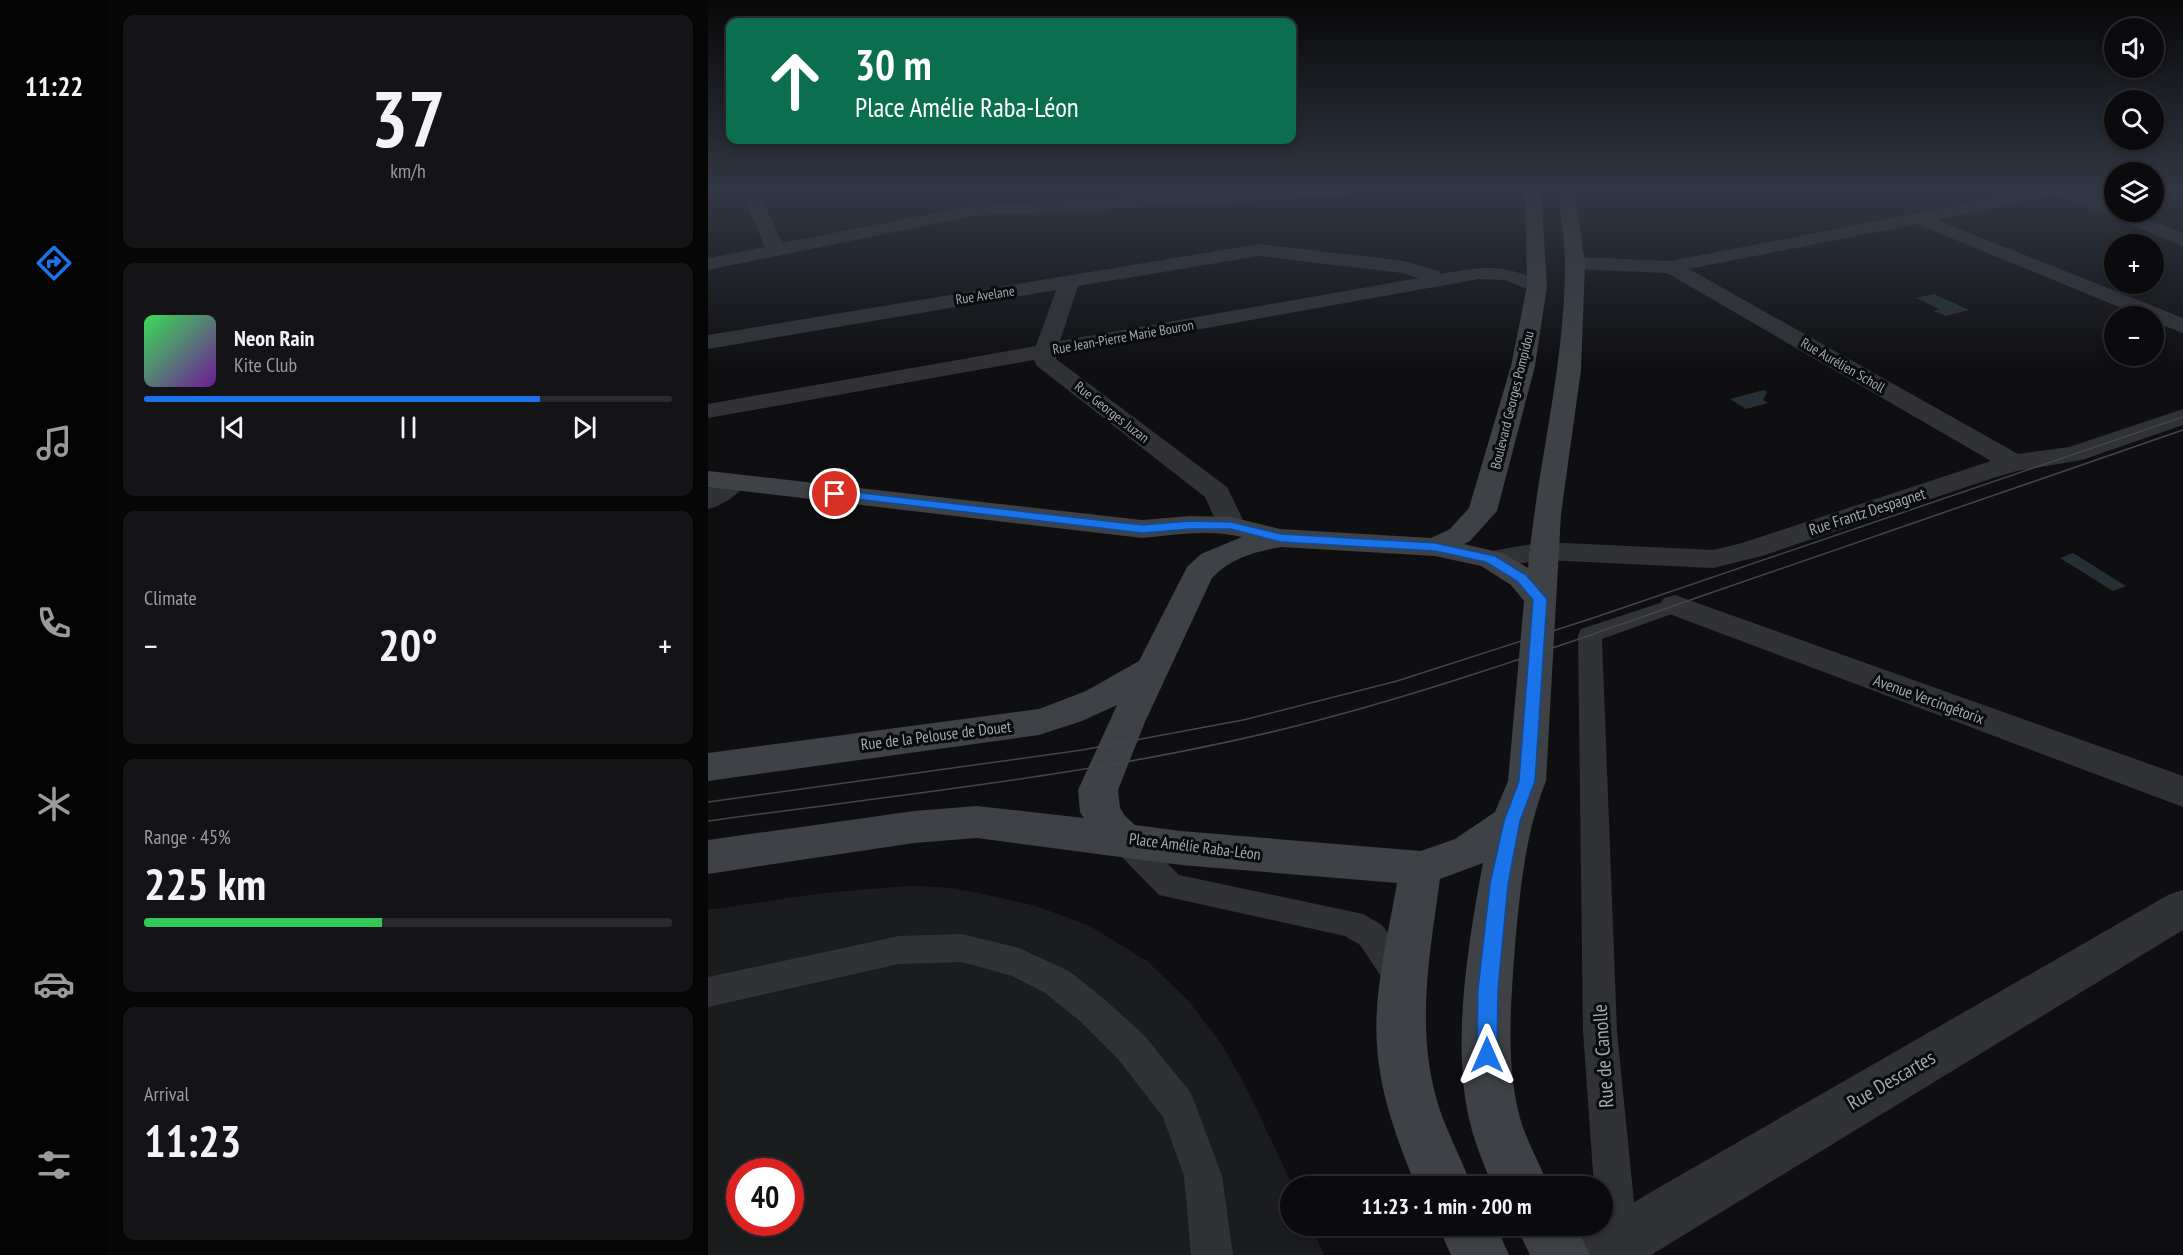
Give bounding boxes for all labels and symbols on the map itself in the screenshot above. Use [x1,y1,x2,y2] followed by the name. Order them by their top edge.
[954,281,1016,309] street label: Rue Avelane
[1051,316,1195,358] street label: Rue Jean-Pierre Marie Bouron
[1486,329,1538,471] street label: Boulevard Georges Pompidou
[1798,334,1889,397] street label: Rue Aurélien Scholl
[1071,377,1153,447] street label: Rue Georges Juzan
[809,468,860,519] pin
[1806,483,1928,539] street label: Rue Frantz Despagnet
[1871,670,1988,728] street label: Avenue Vercingétorix
[860,716,1013,754] street label: Rue de la Pelouse de Douet
[1128,828,1262,864] street label: Place Amélie Raba-Léon
[1586,1003,1620,1109] street label: Rue de Canolle
[1455,1023,1519,1087] position arrow
[1842,1044,1940,1116] street label: Rue Descartes
[726,1158,804,1236] speed limit sign: 40

